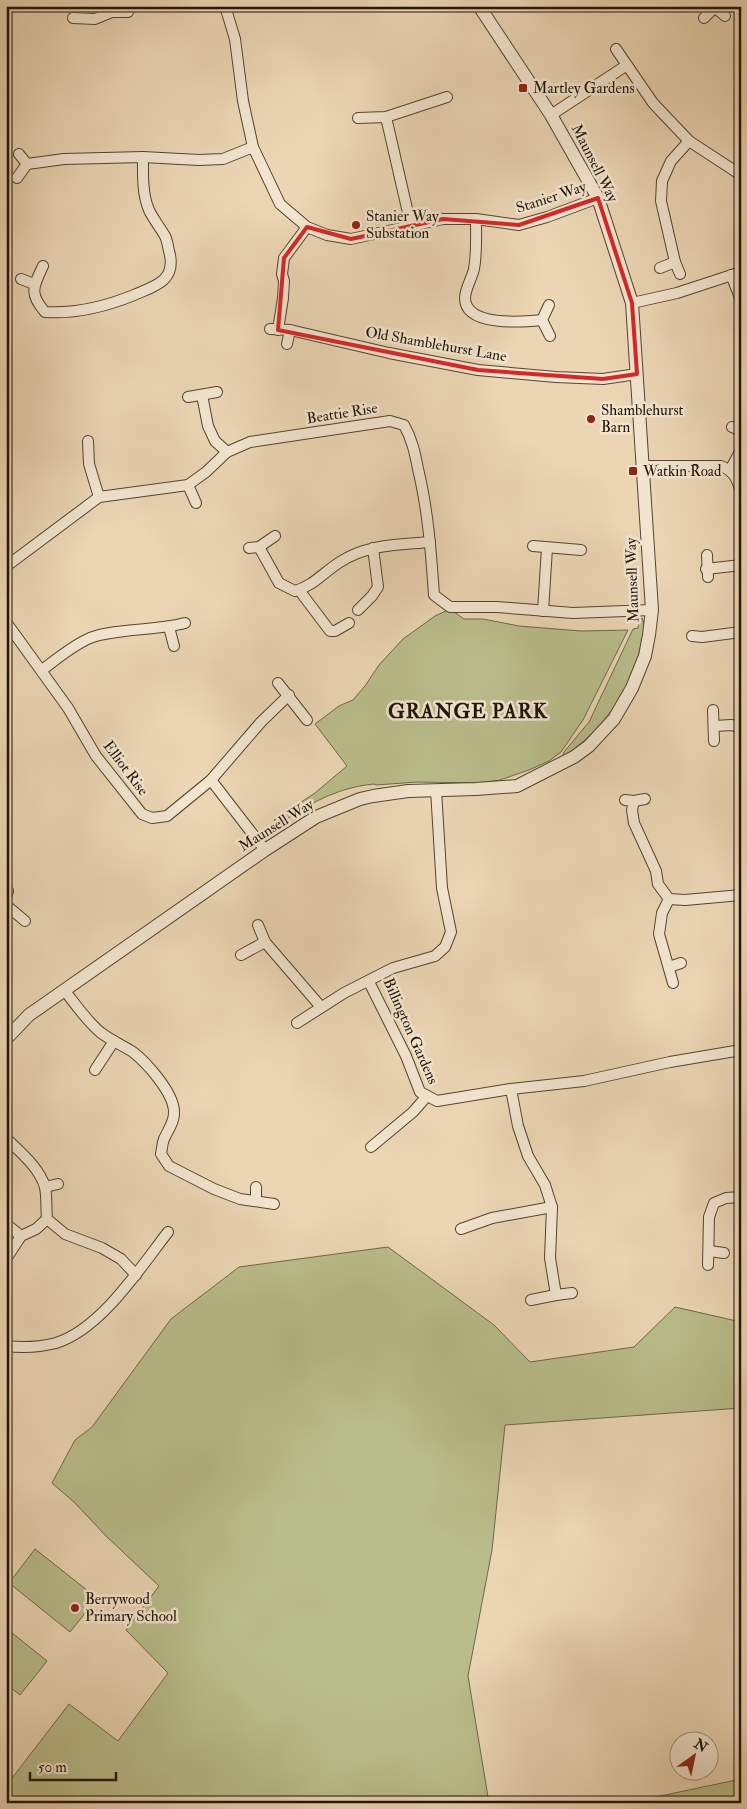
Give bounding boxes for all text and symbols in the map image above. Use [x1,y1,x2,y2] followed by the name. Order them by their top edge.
[533,79,635,98] place label: Martley Gardens
[517,82,529,94] marker: Martley Gardens
[567,121,622,206] street label: Maunsell Way
[514,177,589,218] street label: Stanier Way
[366,207,439,243] place label: Stanier Way Substation
[350,219,362,231] marker: Stanier Way Substation
[364,323,508,366] street label: Old Shamblehurst Lane
[305,399,379,428] street label: Beattie Rise
[601,401,684,437] place label: Shamblehurst Barn
[585,413,597,425] marker: Shamblehurst Barn
[642,462,722,481] place label: Watkin Road
[627,465,639,477] marker: Watkin Road
[622,537,643,623] street label: Maunsell Way
[388,699,548,724] district label: GRANGE PARK
[99,737,152,799] street label: Elliot Rise
[235,795,318,856] street label: Maunsell Way
[379,975,442,1087] street label: Billington Gardens
[85,1590,177,1626] place label: Berrywood Primary School
[69,1602,81,1614] marker: Berrywood Primary School
[670,1732,720,1782] north arrow
[690,1734,711,1756] text: N
[30,1749,116,1781] scale bar
[38,1758,67,1777] text: 50 m

